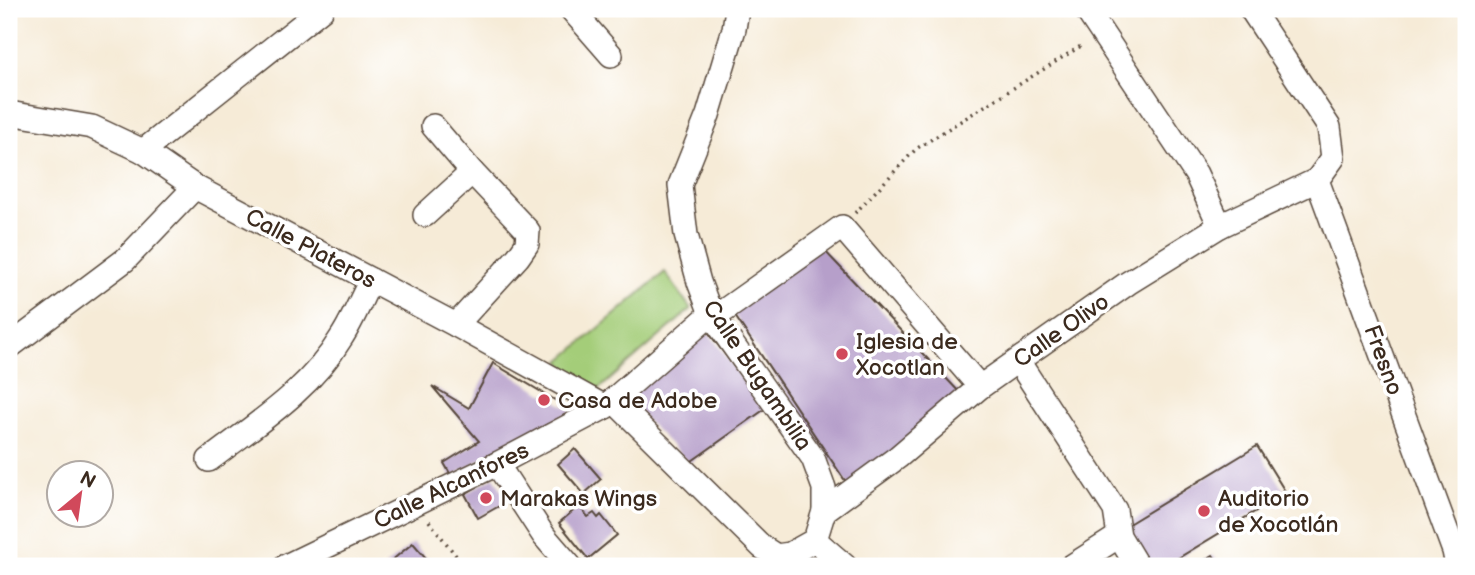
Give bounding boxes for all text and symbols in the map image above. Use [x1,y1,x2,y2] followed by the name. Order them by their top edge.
[240,203,381,295] street label: Calle Plateros
[1008,288,1115,374] street label: Calle Olivo
[697,295,818,456] street label: Calle Bugambilia
[1357,321,1409,399] street label: Fresno
[855,328,958,382] place label: Iglesia de Xocotlan
[834,346,850,362] marker: Iglesia de Xocotlan
[558,387,717,415] place label: Casa de Adobe
[536,392,552,408] marker: Casa de Adobe
[369,436,533,536] street label: Calle Alcanfores
[46,460,116,530] north arrow
[76,467,99,494] text: N
[500,485,657,513] place label: Marakas Wings
[1218,485,1339,539] place label: Auditorio de Xocotlán
[478,490,494,506] marker: Marakas Wings
[1196,503,1212,519] marker: Auditorio de Xocotlán

